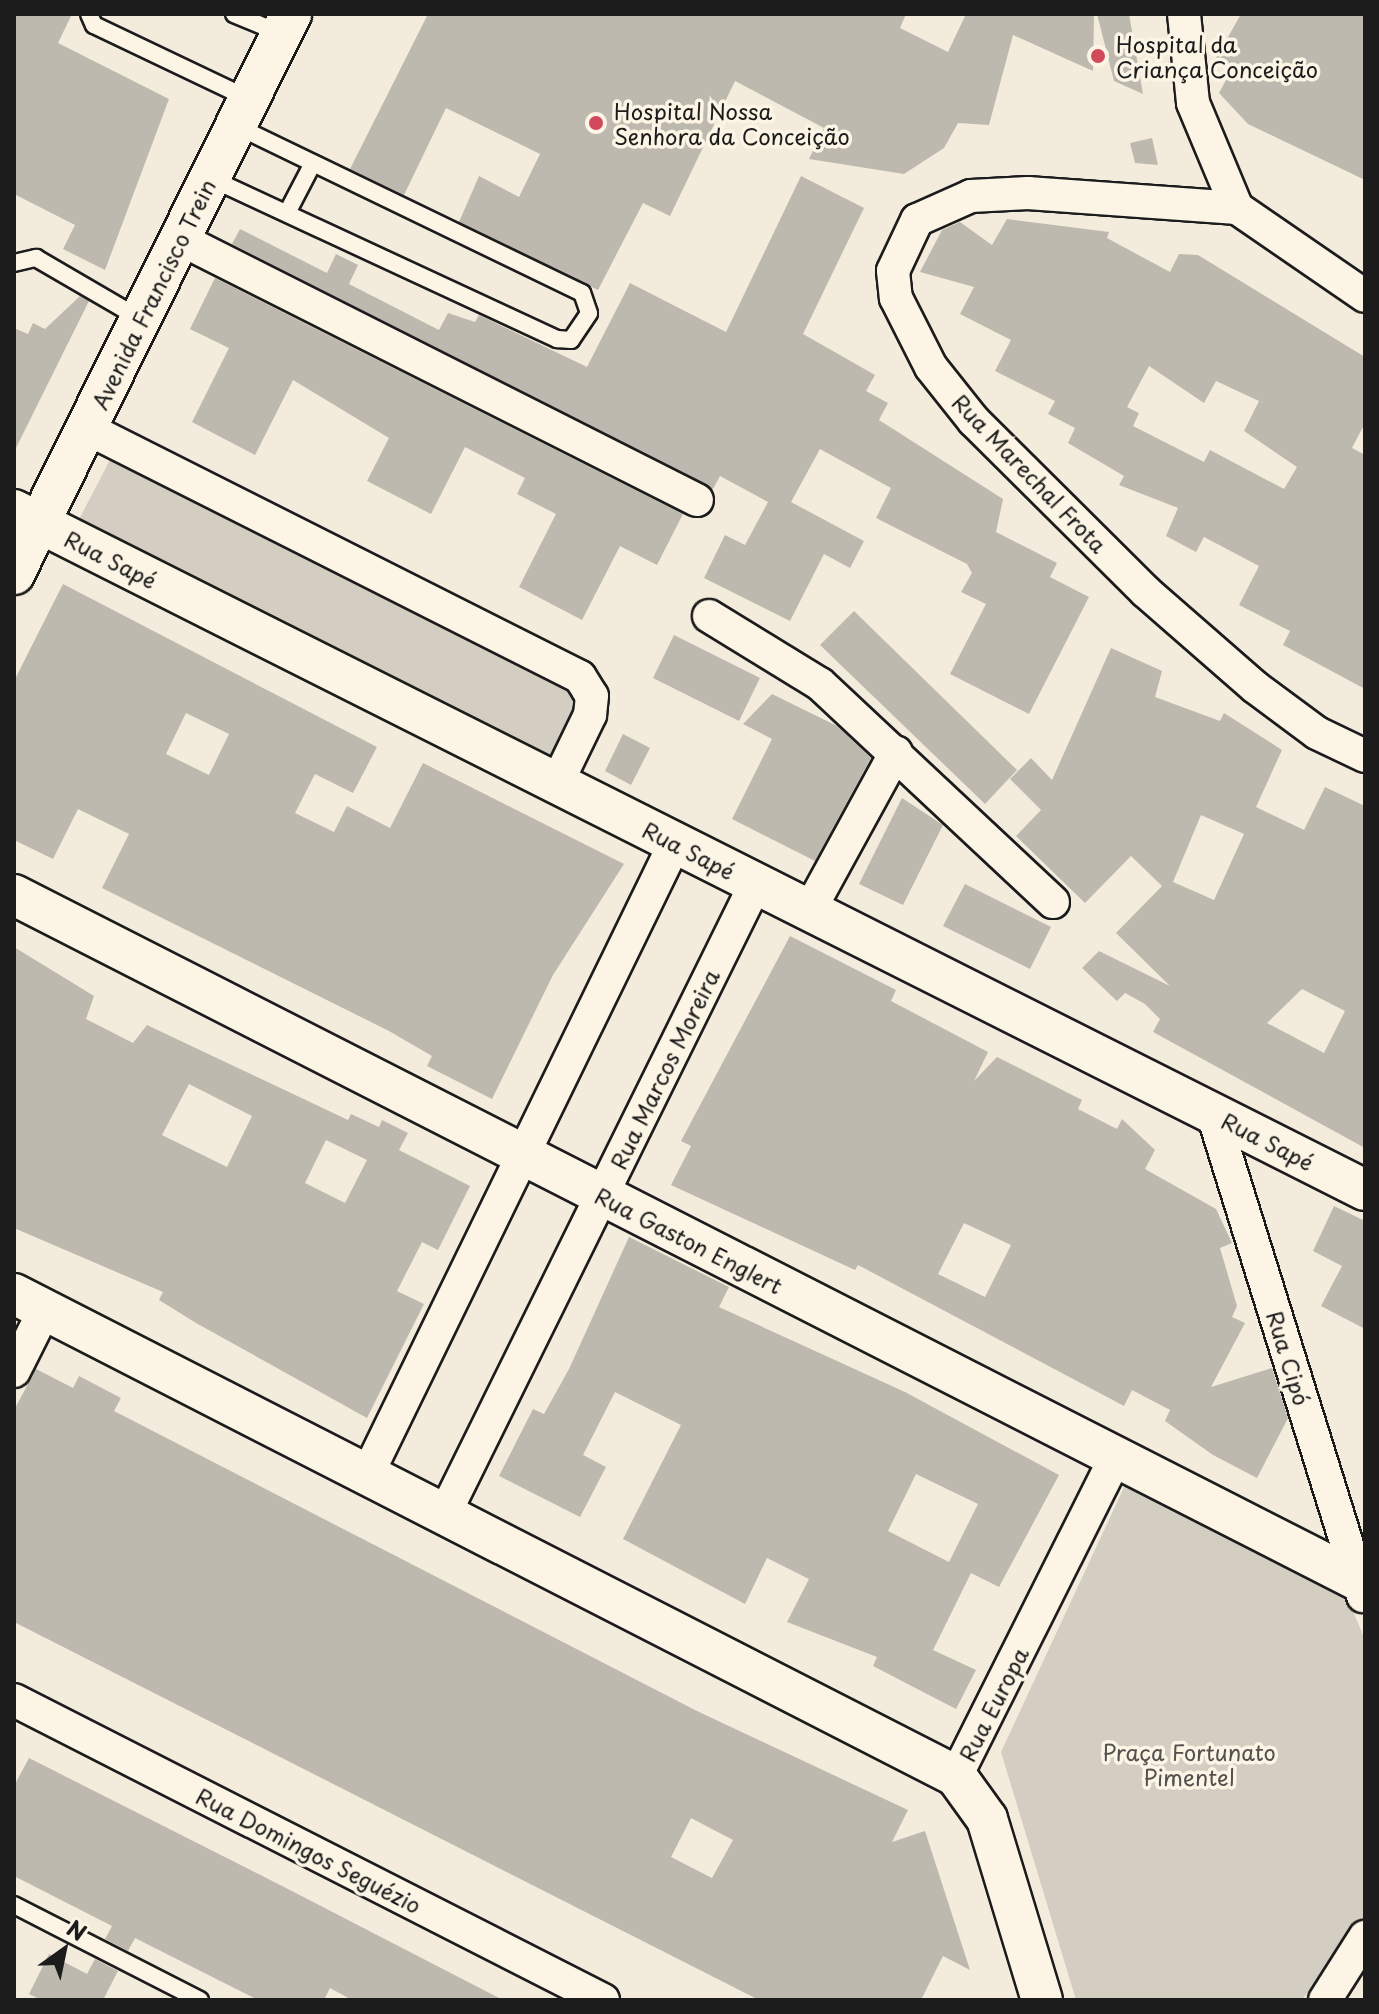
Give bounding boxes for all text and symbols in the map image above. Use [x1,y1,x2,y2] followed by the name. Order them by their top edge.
[1116,30,1317,82] place label: Hospital da Criança Conceição
[1087,45,1109,67] marker: Hospital da Criança Conceição
[614,97,849,148] place label: Hospital Nossa Senhora da Conceição
[585,112,607,134] marker: Hospital Nossa Senhora da Conceição
[86,175,220,413] street label: Avenida Francisco Trein
[947,388,1113,558] street label: Rua Marechal Frota
[60,524,162,594] street label: Rua Sapé
[638,815,740,885] street label: Rua Sapé
[604,965,724,1173] street label: Rua Marcos Moreira
[1217,1106,1319,1176] street label: Rua Sapé
[590,1181,788,1299] street label: Rua Gaston Englert
[1262,1307,1316,1409] street label: Rua Cipó
[953,1643,1033,1765] street label: Rua Europa
[1102,1738,1276,1790] park label: Praça Fortunato Pimentel
[191,1781,427,1919] street label: Rua Domingos Seguézio
[24,1910,104,1990] north arrow
[61,1911,94,1948] text: N

